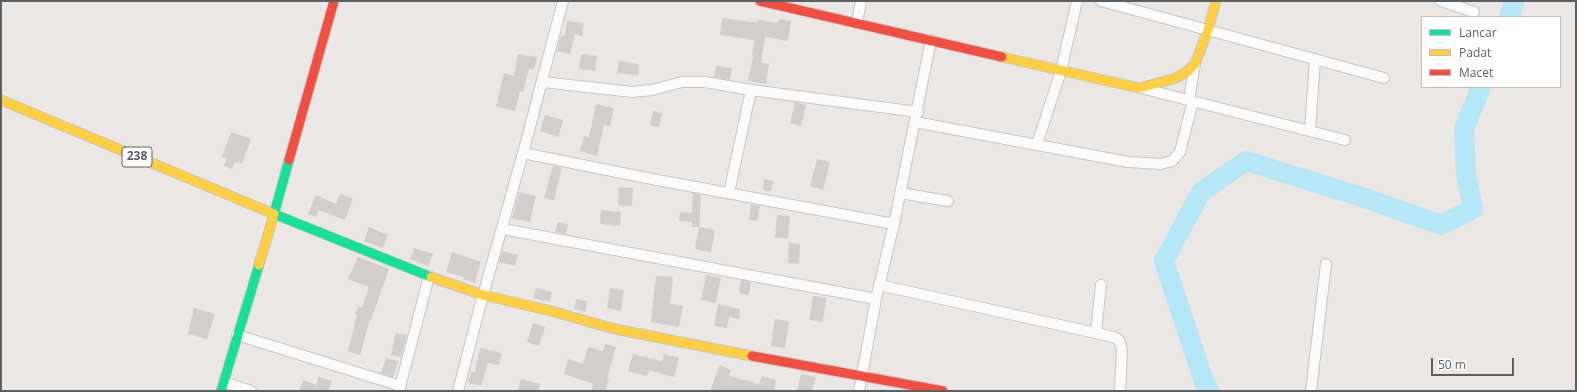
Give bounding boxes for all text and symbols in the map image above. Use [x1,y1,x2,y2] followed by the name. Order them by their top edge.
[1421,16,1561,88] legend
[1459,24,1497,41] text: Lancar
[1459,44,1491,61] text: Padat
[1459,64,1493,81] text: Macet
[122,147,152,167] road number: 238
[1433,350,1516,376] scale bar
[1438,356,1466,373] text: 50 m

